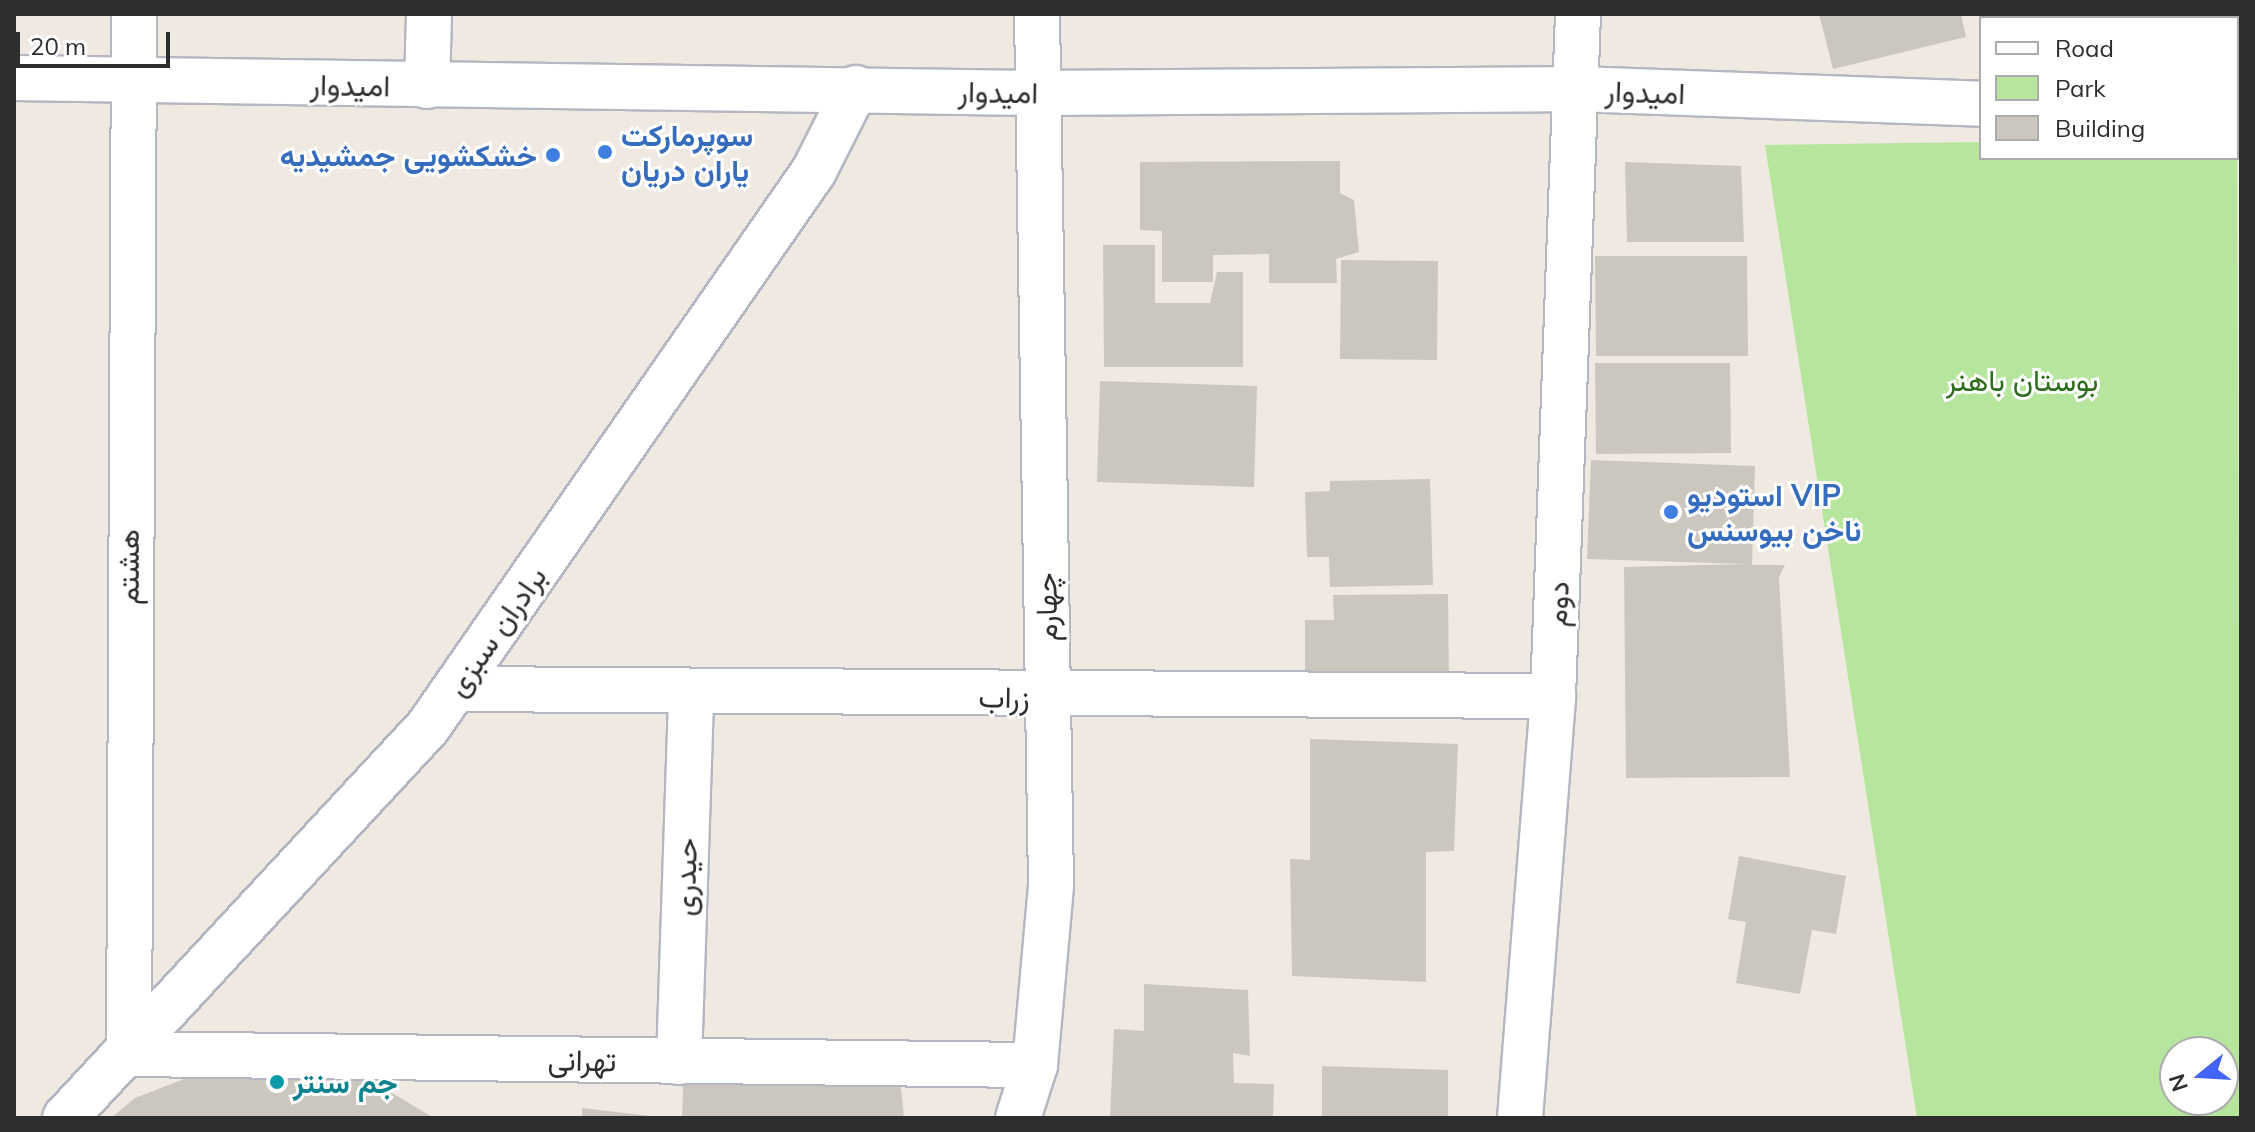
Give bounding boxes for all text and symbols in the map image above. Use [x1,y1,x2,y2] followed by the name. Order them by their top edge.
[20,16,174,66] scale bar
[1979,16,2239,160] legend
[30,31,86,61] text: 20 m
[2055,33,2114,63] text: Road
[310,66,390,104] street label: امیدوار
[958,73,1038,111] street label: امیدوار
[1604,73,1686,111] street label: امیدوار
[2055,73,2106,103] text: Park
[2055,113,2145,143] text: Building
[621,117,753,188] place label: سوپرمارکت یاران دریان
[280,137,537,173] place label: خشکشویی جمشیدیه
[596,143,614,161] marker: سوپرمارکت یاران دریان
[544,146,562,164] marker: خشکشویی جمشیدیه
[1946,362,2098,398] park label: بوستان باهنر
[1687,477,1861,548] place label: استودیو VIP ناخن بیوسنس
[1662,503,1680,521] marker: استودیو VIP ناخن بیوسنس
[110,529,146,605] street label: هشتم
[438,559,554,703] street label: برادران سبزی
[1027,572,1065,642] street label: چهارم
[1538,580,1576,628] street label: دوم
[978,679,1030,715] street label: زراب
[666,837,704,917] street label: حیدری
[2159,1036,2239,1116] north arrow
[547,1041,617,1079] street label: تهرانی
[293,1064,398,1100] place label: جم سنتر
[2162,1071,2194,1095] text: N
[268,1073,286,1091] marker: جم سنتر

